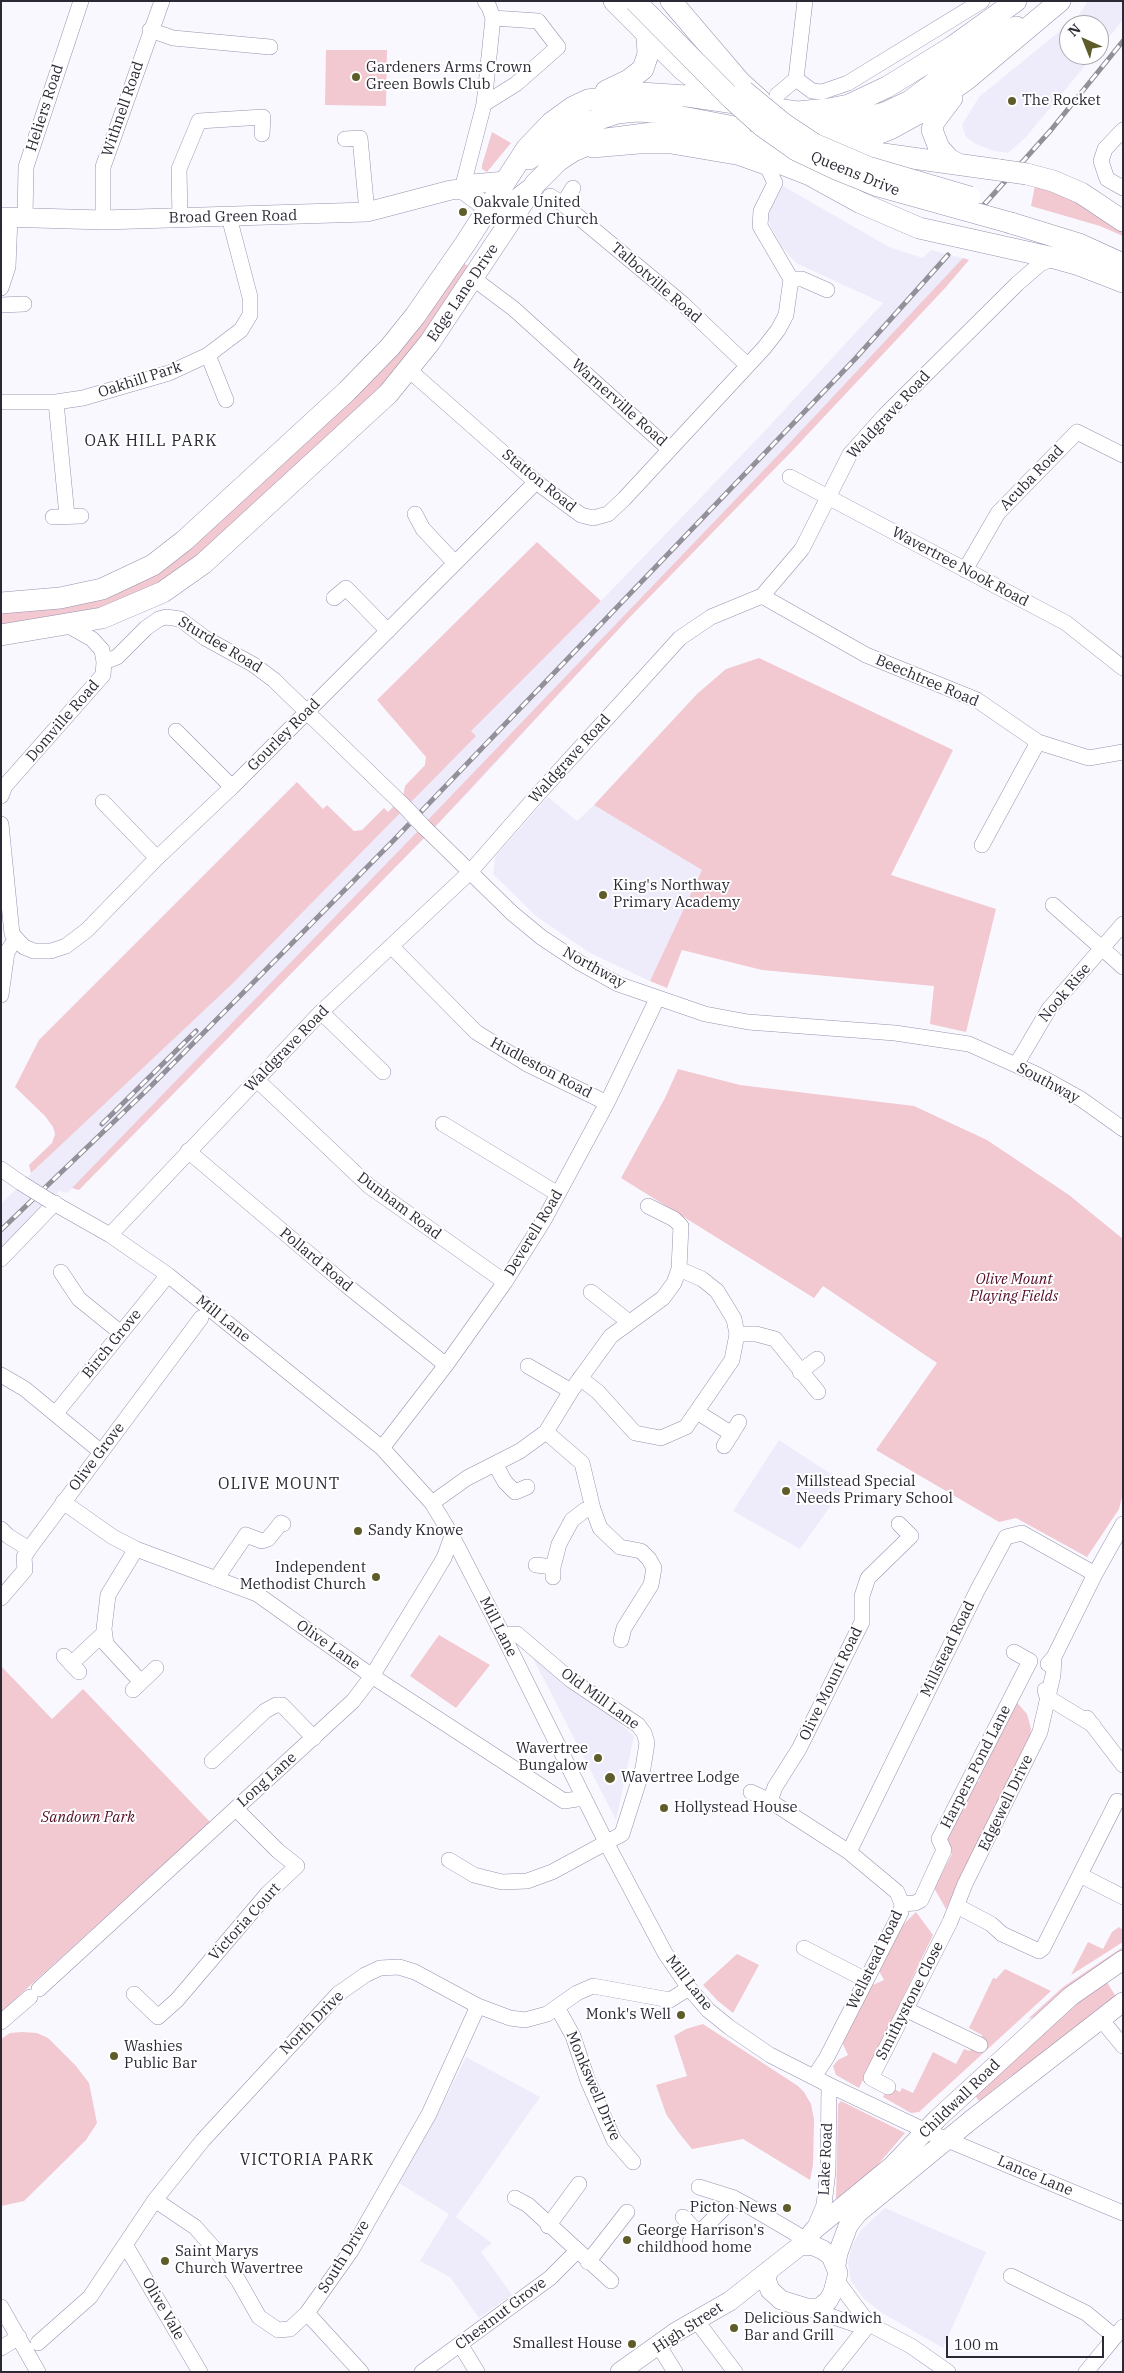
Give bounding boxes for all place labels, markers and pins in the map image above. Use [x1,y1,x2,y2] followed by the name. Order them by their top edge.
[366,59,532,94] place label: Gardeners Arms Crown Green Bowls Club
[350,71,362,83] marker: Gardeners Arms Crown Green Bowls Club
[1022,92,1101,110] place label: The Rocket
[1006,95,1018,107] marker: The Rocket
[473,194,598,229] place label: Oakvale United Reformed Church
[457,206,469,218] marker: Oakvale United Reformed Church
[613,877,740,912] place label: King's Northway Primary Academy
[597,889,609,901] marker: King's Northway Primary Academy
[796,1473,953,1508] place label: Millstead Special Needs Primary School
[780,1485,792,1497] marker: Millstead Special Needs Primary School
[368,1522,463,1540] place label: Sandy Knowe
[352,1525,364,1537] marker: Sandy Knowe
[240,1559,366,1594] place label: Independent Methodist Church
[370,1571,382,1583] marker: Independent Methodist Church
[516,1740,588,1775] place label: Wavertree Bungalow
[592,1752,604,1764] marker: Wavertree Bungalow
[621,1769,740,1787] place label: Wavertree Lodge
[603,1771,617,1785] marker: Wavertree Lodge
[674,1799,798,1817] place label: Hollystead House
[658,1802,670,1814] marker: Hollystead House
[586,2006,671,2024] place label: Monk's Well
[675,2009,687,2021] marker: Monk's Well
[124,2038,197,2073] place label: Washies Public Bar
[108,2050,120,2062] marker: Washies Public Bar
[690,2199,777,2217] place label: Picton News
[781,2202,793,2214] marker: Picton News
[637,2222,764,2257] place label: George Harrison's childhood home
[621,2234,633,2246] marker: George Harrison's childhood home
[175,2243,303,2278] place label: Saint Marys Church Wavertree
[159,2255,171,2267] marker: Saint Marys Church Wavertree
[744,2310,882,2345] place label: Delicious Sandwich Bar and Grill
[728,2322,740,2334] marker: Delicious Sandwich Bar and Grill
[513,2335,622,2353] place label: Smallest House
[626,2338,638,2350] marker: Smallest House

